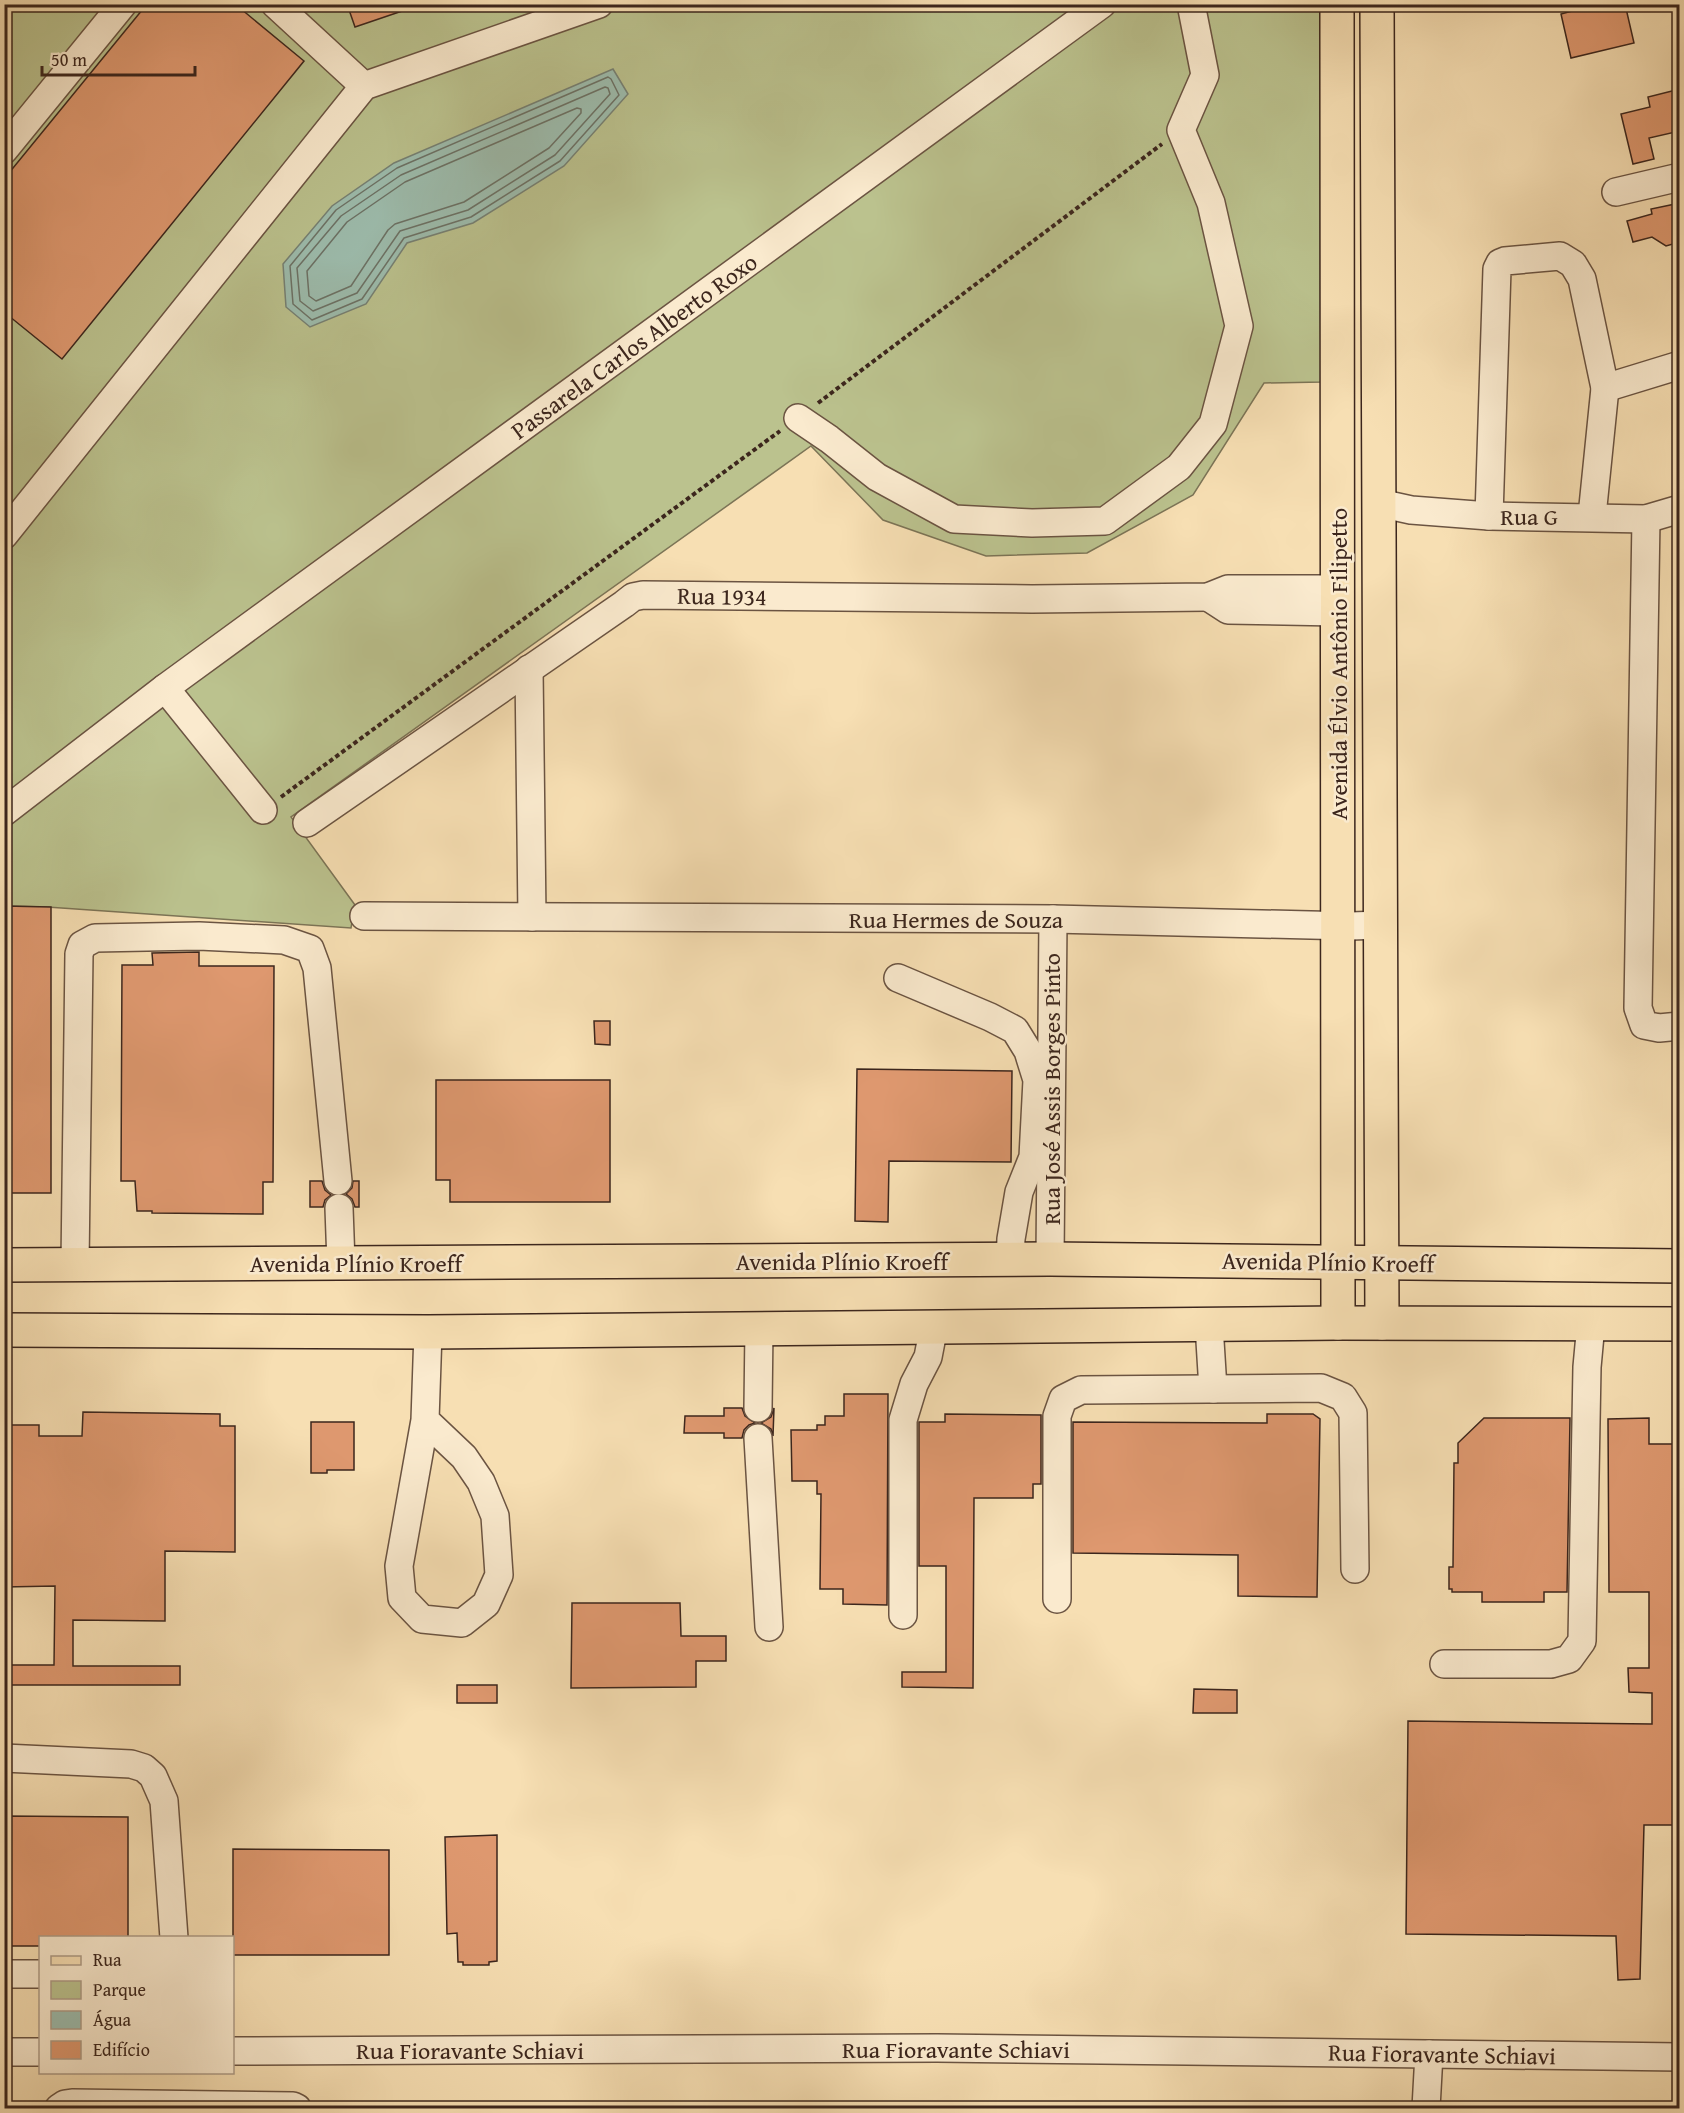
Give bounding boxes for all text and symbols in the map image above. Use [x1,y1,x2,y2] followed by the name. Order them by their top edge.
[42,39,195,77] scale bar
[51,46,87,73] text: 50 m
[503,244,765,448] street label: Passarela Carlos Alberto Roxo
[1500,499,1558,534] street label: Rua G
[1321,508,1356,820] street label: Avenida Élvio Antônio Filipetto
[677,578,767,614] street label: Rua 1934
[849,902,1064,937] street label: Rua Hermes de Souza
[1034,953,1069,1225] street label: Rua José Assis Borges Pinto
[1221,1243,1437,1281] street label: Avenida Plínio Kroeff
[736,1244,951,1279] street label: Avenida Plínio Kroeff
[250,1246,465,1281] street label: Avenida Plínio Kroeff
[39,1936,234,2074] legend
[93,1946,122,1973] text: Rua
[93,1976,146,2003] text: Parque
[93,2006,132,2033] text: Água
[842,2032,1070,2067] street label: Rua Fioravante Schiavi
[356,2033,584,2068] street label: Rua Fioravante Schiavi
[1328,2035,1557,2073] street label: Rua Fioravante Schiavi
[93,2036,150,2063] text: Edifício

